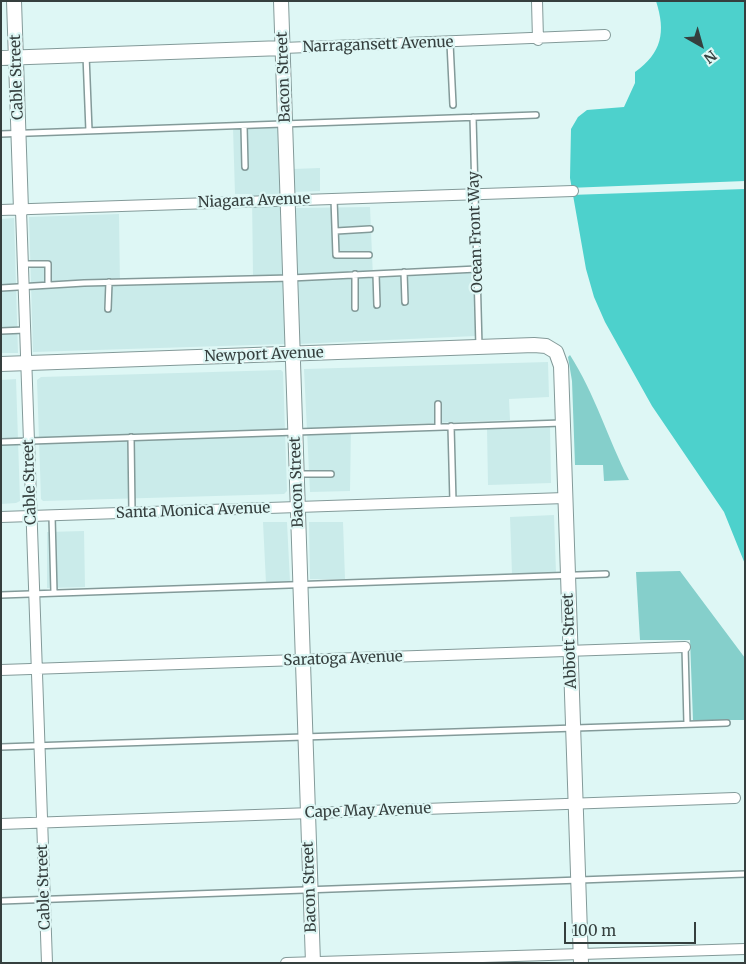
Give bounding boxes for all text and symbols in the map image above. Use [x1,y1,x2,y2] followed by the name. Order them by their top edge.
[676,20,726,70] north arrow
[273,31,295,123] street label: Bacon Street
[302,33,454,57] street label: Narragansett Avenue
[7,34,27,120] street label: Cable Street
[700,46,720,67] text: N
[465,171,487,293] street label: Ocean Front Way
[198,190,310,212] street label: Niagara Avenue
[204,344,324,366] street label: Newport Avenue
[286,436,308,528] street label: Bacon Street
[20,439,40,525] street label: Cable Street
[116,499,270,523] street label: Santa Monica Avenue
[559,593,581,689] street label: Abbott Street
[283,648,403,670] street label: Saratoga Avenue
[305,800,431,822] street label: Cape May Avenue
[299,841,321,933] street label: Bacon Street
[34,844,54,930] street label: Cable Street
[566,912,698,944] scale bar
[572,921,616,940] text: 100 m

